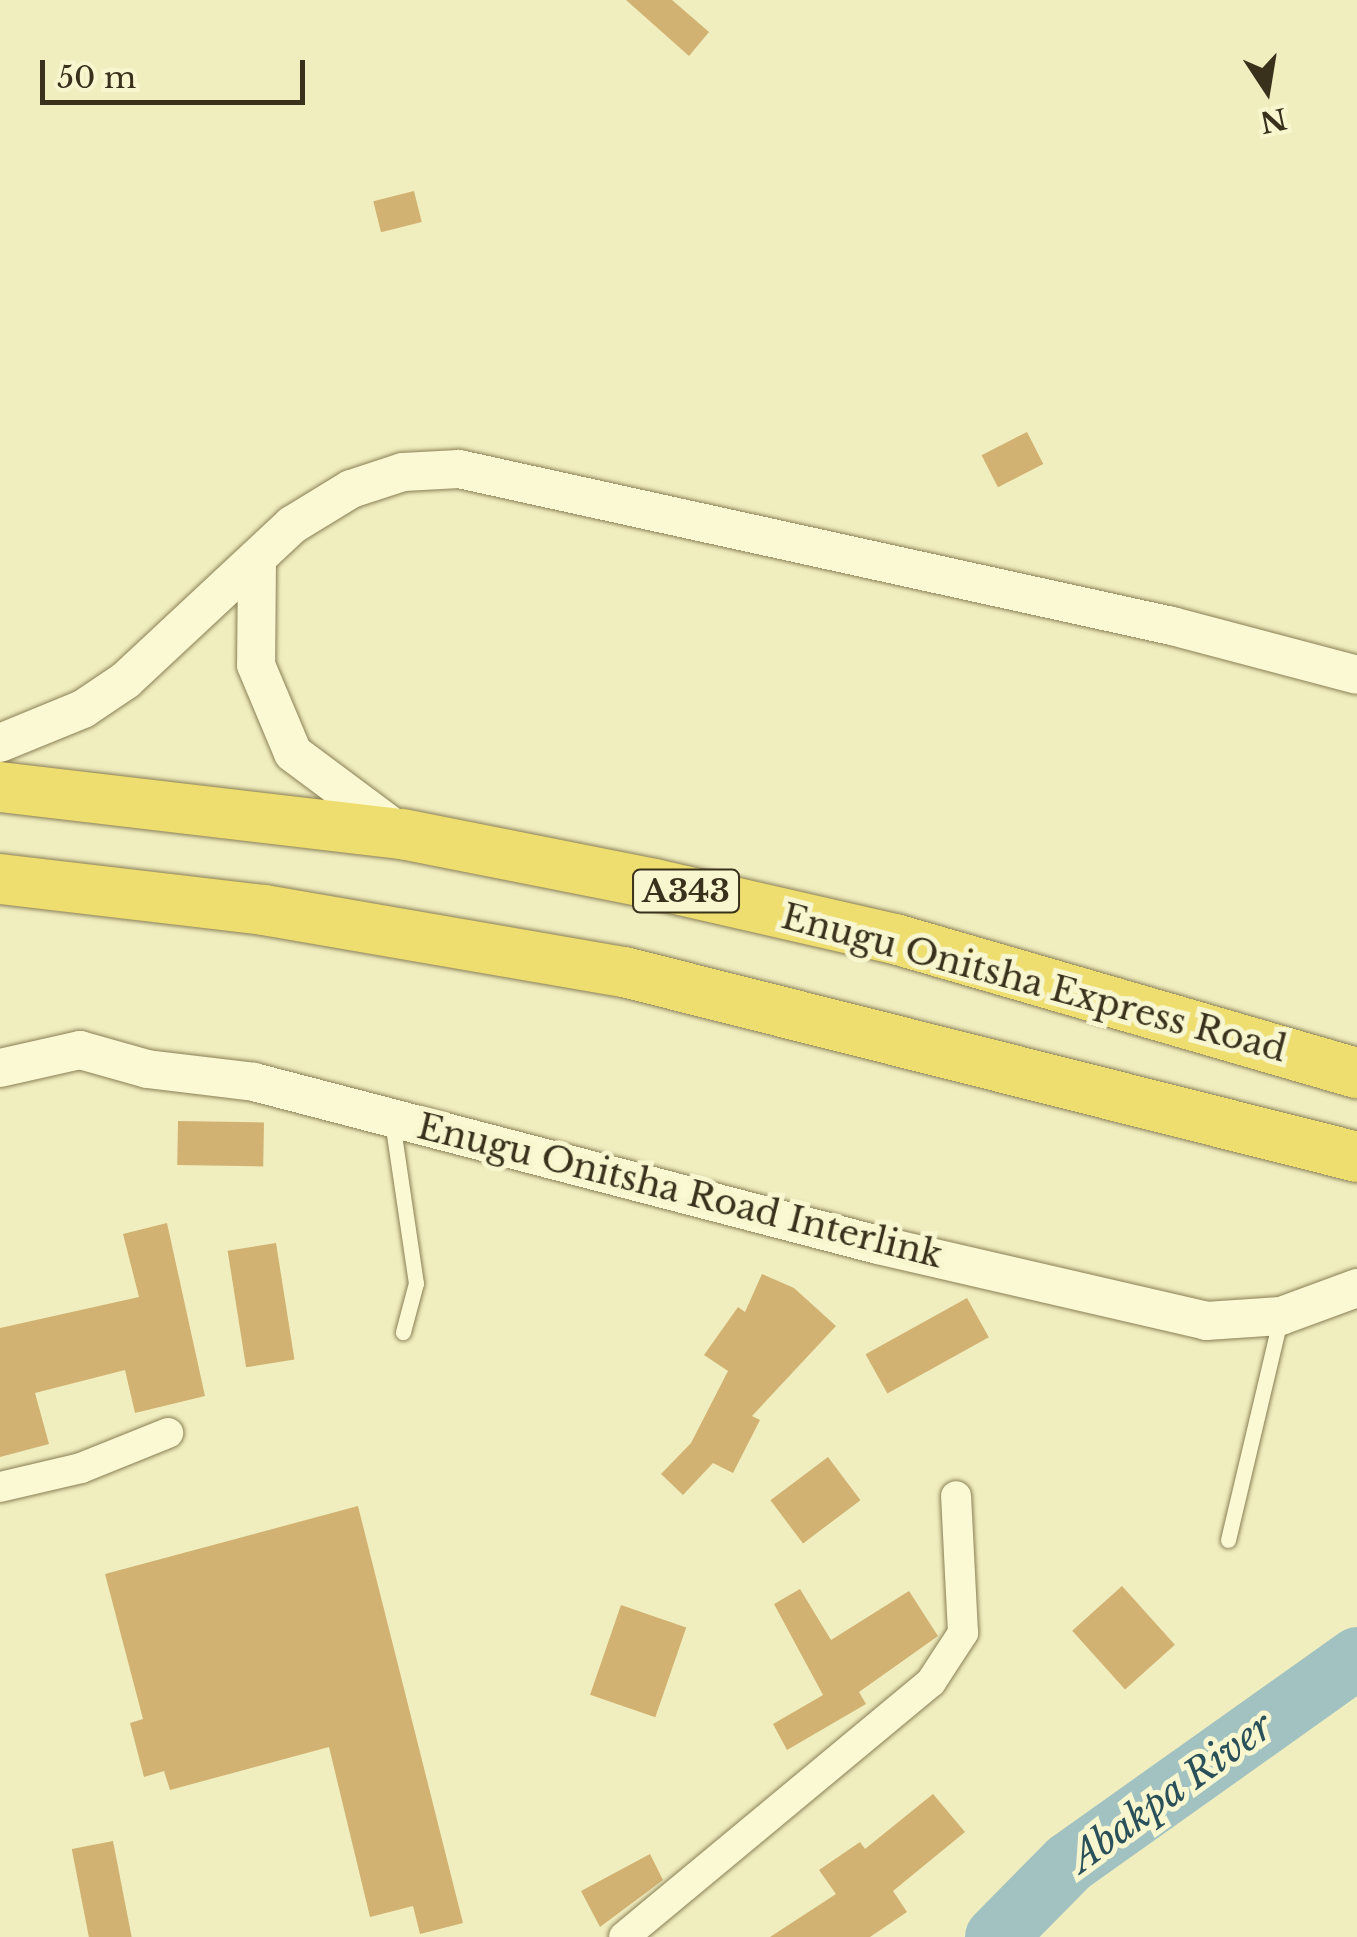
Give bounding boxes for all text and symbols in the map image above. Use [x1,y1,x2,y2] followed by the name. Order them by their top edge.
[45,40,310,102] scale bar
[1217,40,1317,140] north arrow
[57,59,136,96] text: 50 m
[1257,100,1290,140] text: N
[631,864,741,918] road number: A343
[777,895,1291,1071] street label: Enugu Onitsha Express Road
[413,1105,947,1277] street label: Enugu Onitsha Road Interlink
[1060,1703,1282,1881] water label: Abakpa River

